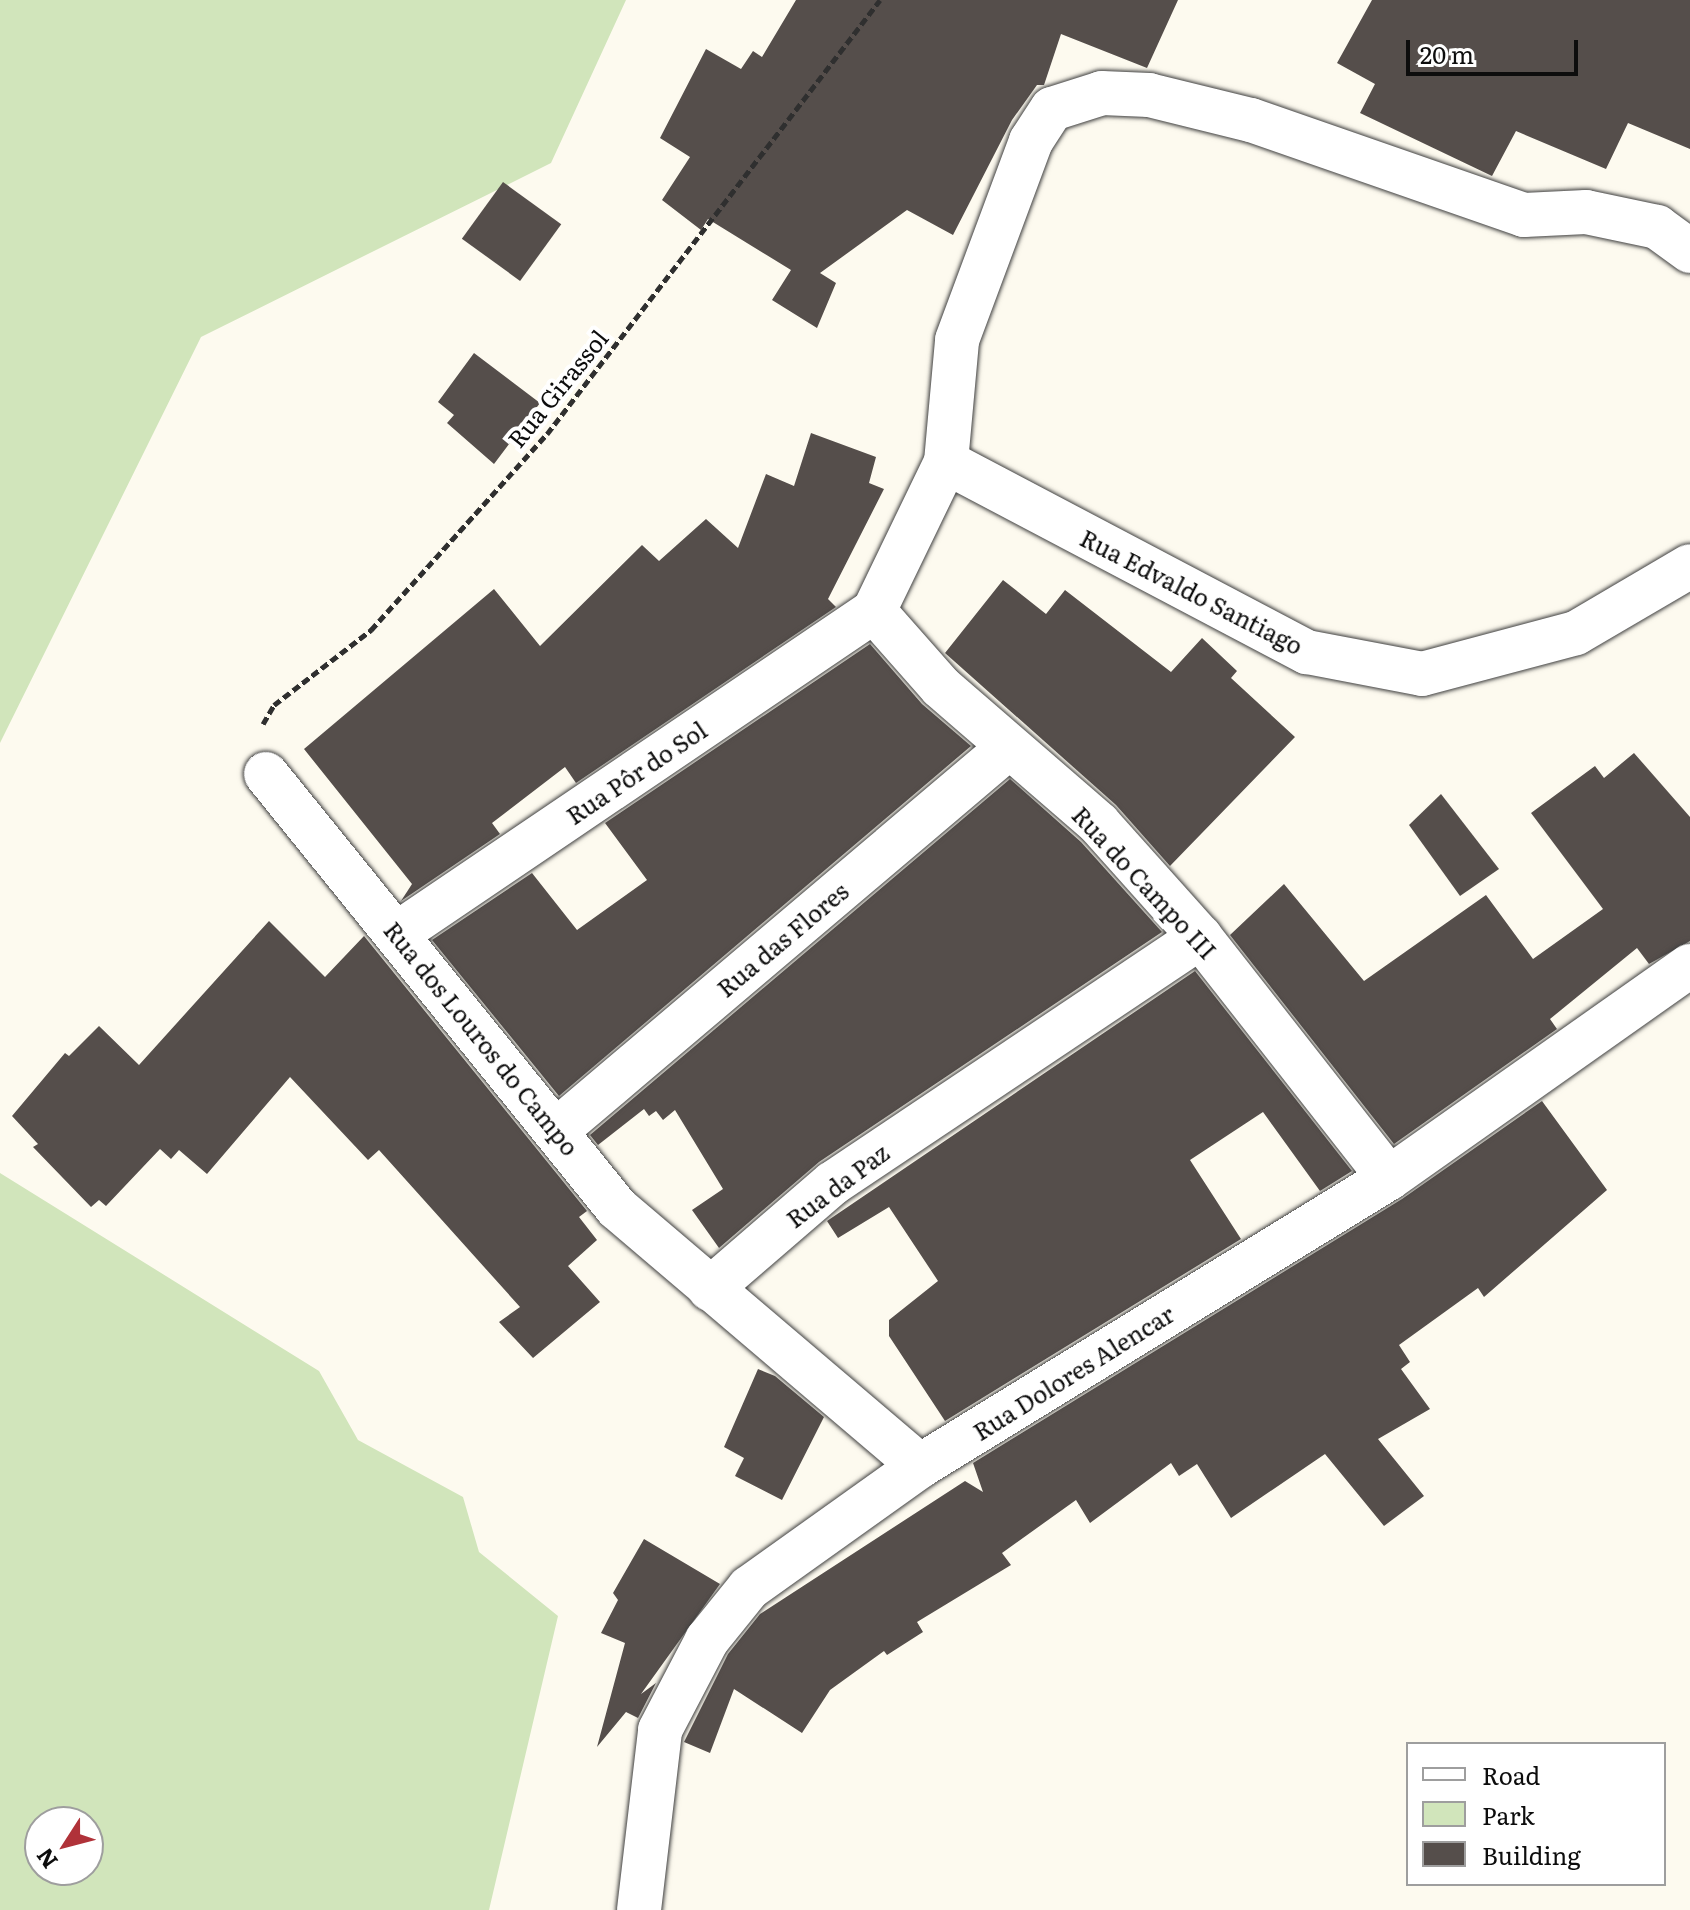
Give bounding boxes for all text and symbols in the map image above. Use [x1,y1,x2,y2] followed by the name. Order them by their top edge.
[1410,24,1582,74] scale bar
[1420,36,1474,71] text: 20 m
[501,323,613,453] street label: Rua Girassol
[1076,522,1308,660] street label: Rua Edvaldo Santiago
[560,714,712,830] street label: Rua Pôr do Sol
[1067,800,1223,964] street label: Rua do Campo III
[711,876,853,1002] street label: Rua das Flores
[379,915,585,1161] street label: Rua dos Louros do Campo
[780,1137,894,1233] street label: Rua da Paz
[967,1299,1179,1445] street label: Rua Dolores Alencar
[1406,1742,1666,1886] legend
[1482,1757,1540,1792] text: Road
[1482,1797,1535,1832] text: Park
[24,1806,104,1886] north arrow
[1482,1837,1581,1872] text: Building
[27,1842,65,1876] text: N

